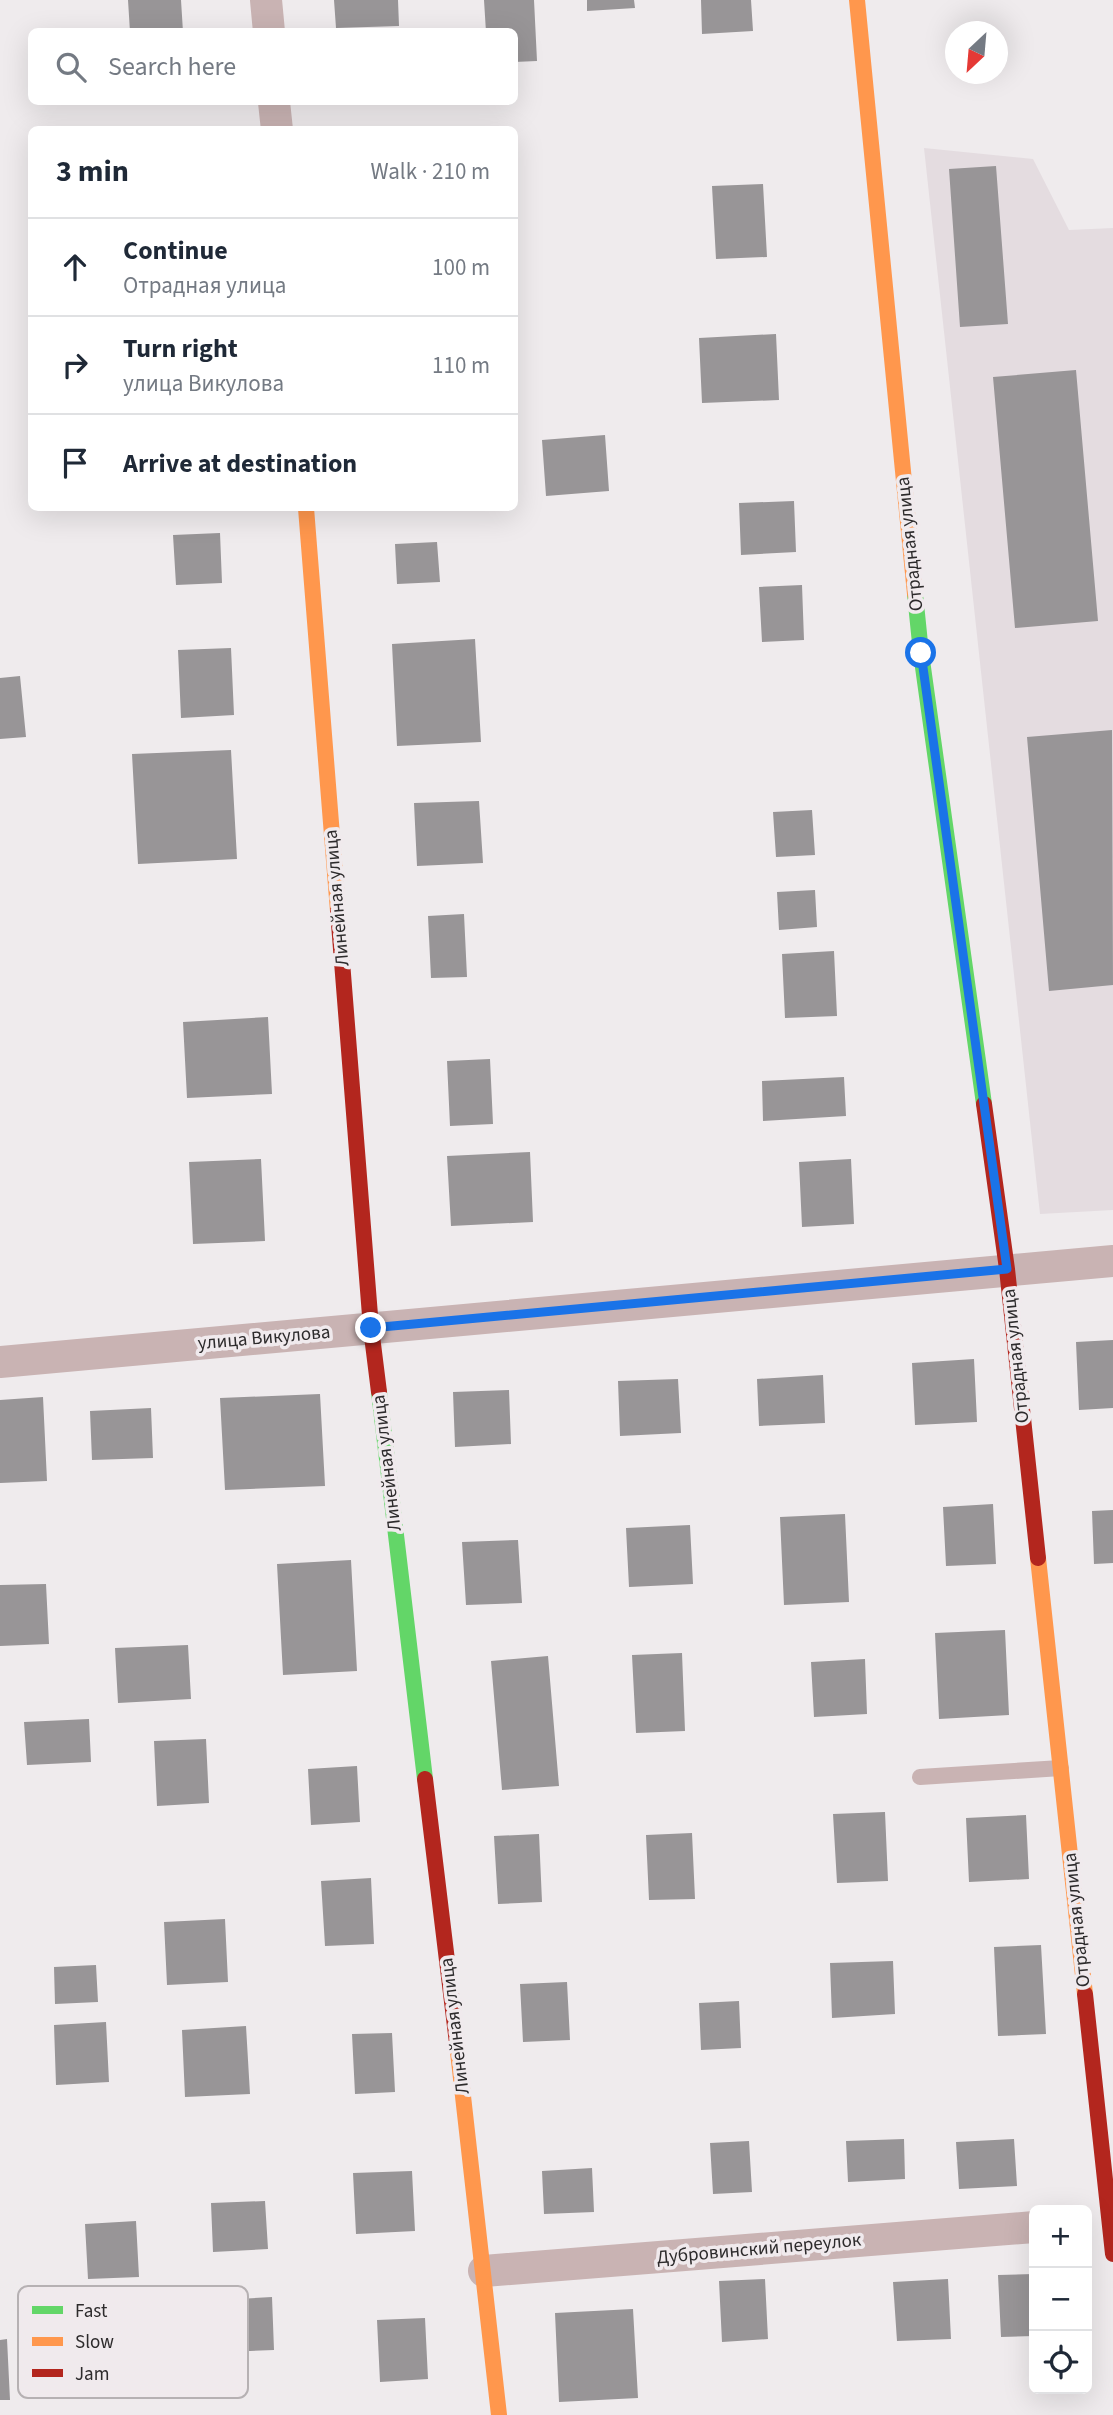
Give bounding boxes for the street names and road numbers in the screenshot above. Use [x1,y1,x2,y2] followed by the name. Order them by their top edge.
[890,475,930,613] street label: Отрадная улица
[318,828,356,968] street label: Линейная улица
[996,1287,1036,1425] street label: Отрадная улица
[197,1319,331,1357] street label: улица Викулова
[365,1393,409,1533] street label: Линейная улица
[1057,1851,1097,1989] street label: Отрадная улица
[433,1956,477,2096] street label: Линейная улица
[656,2227,863,2271] street label: Дубровинский переулок

